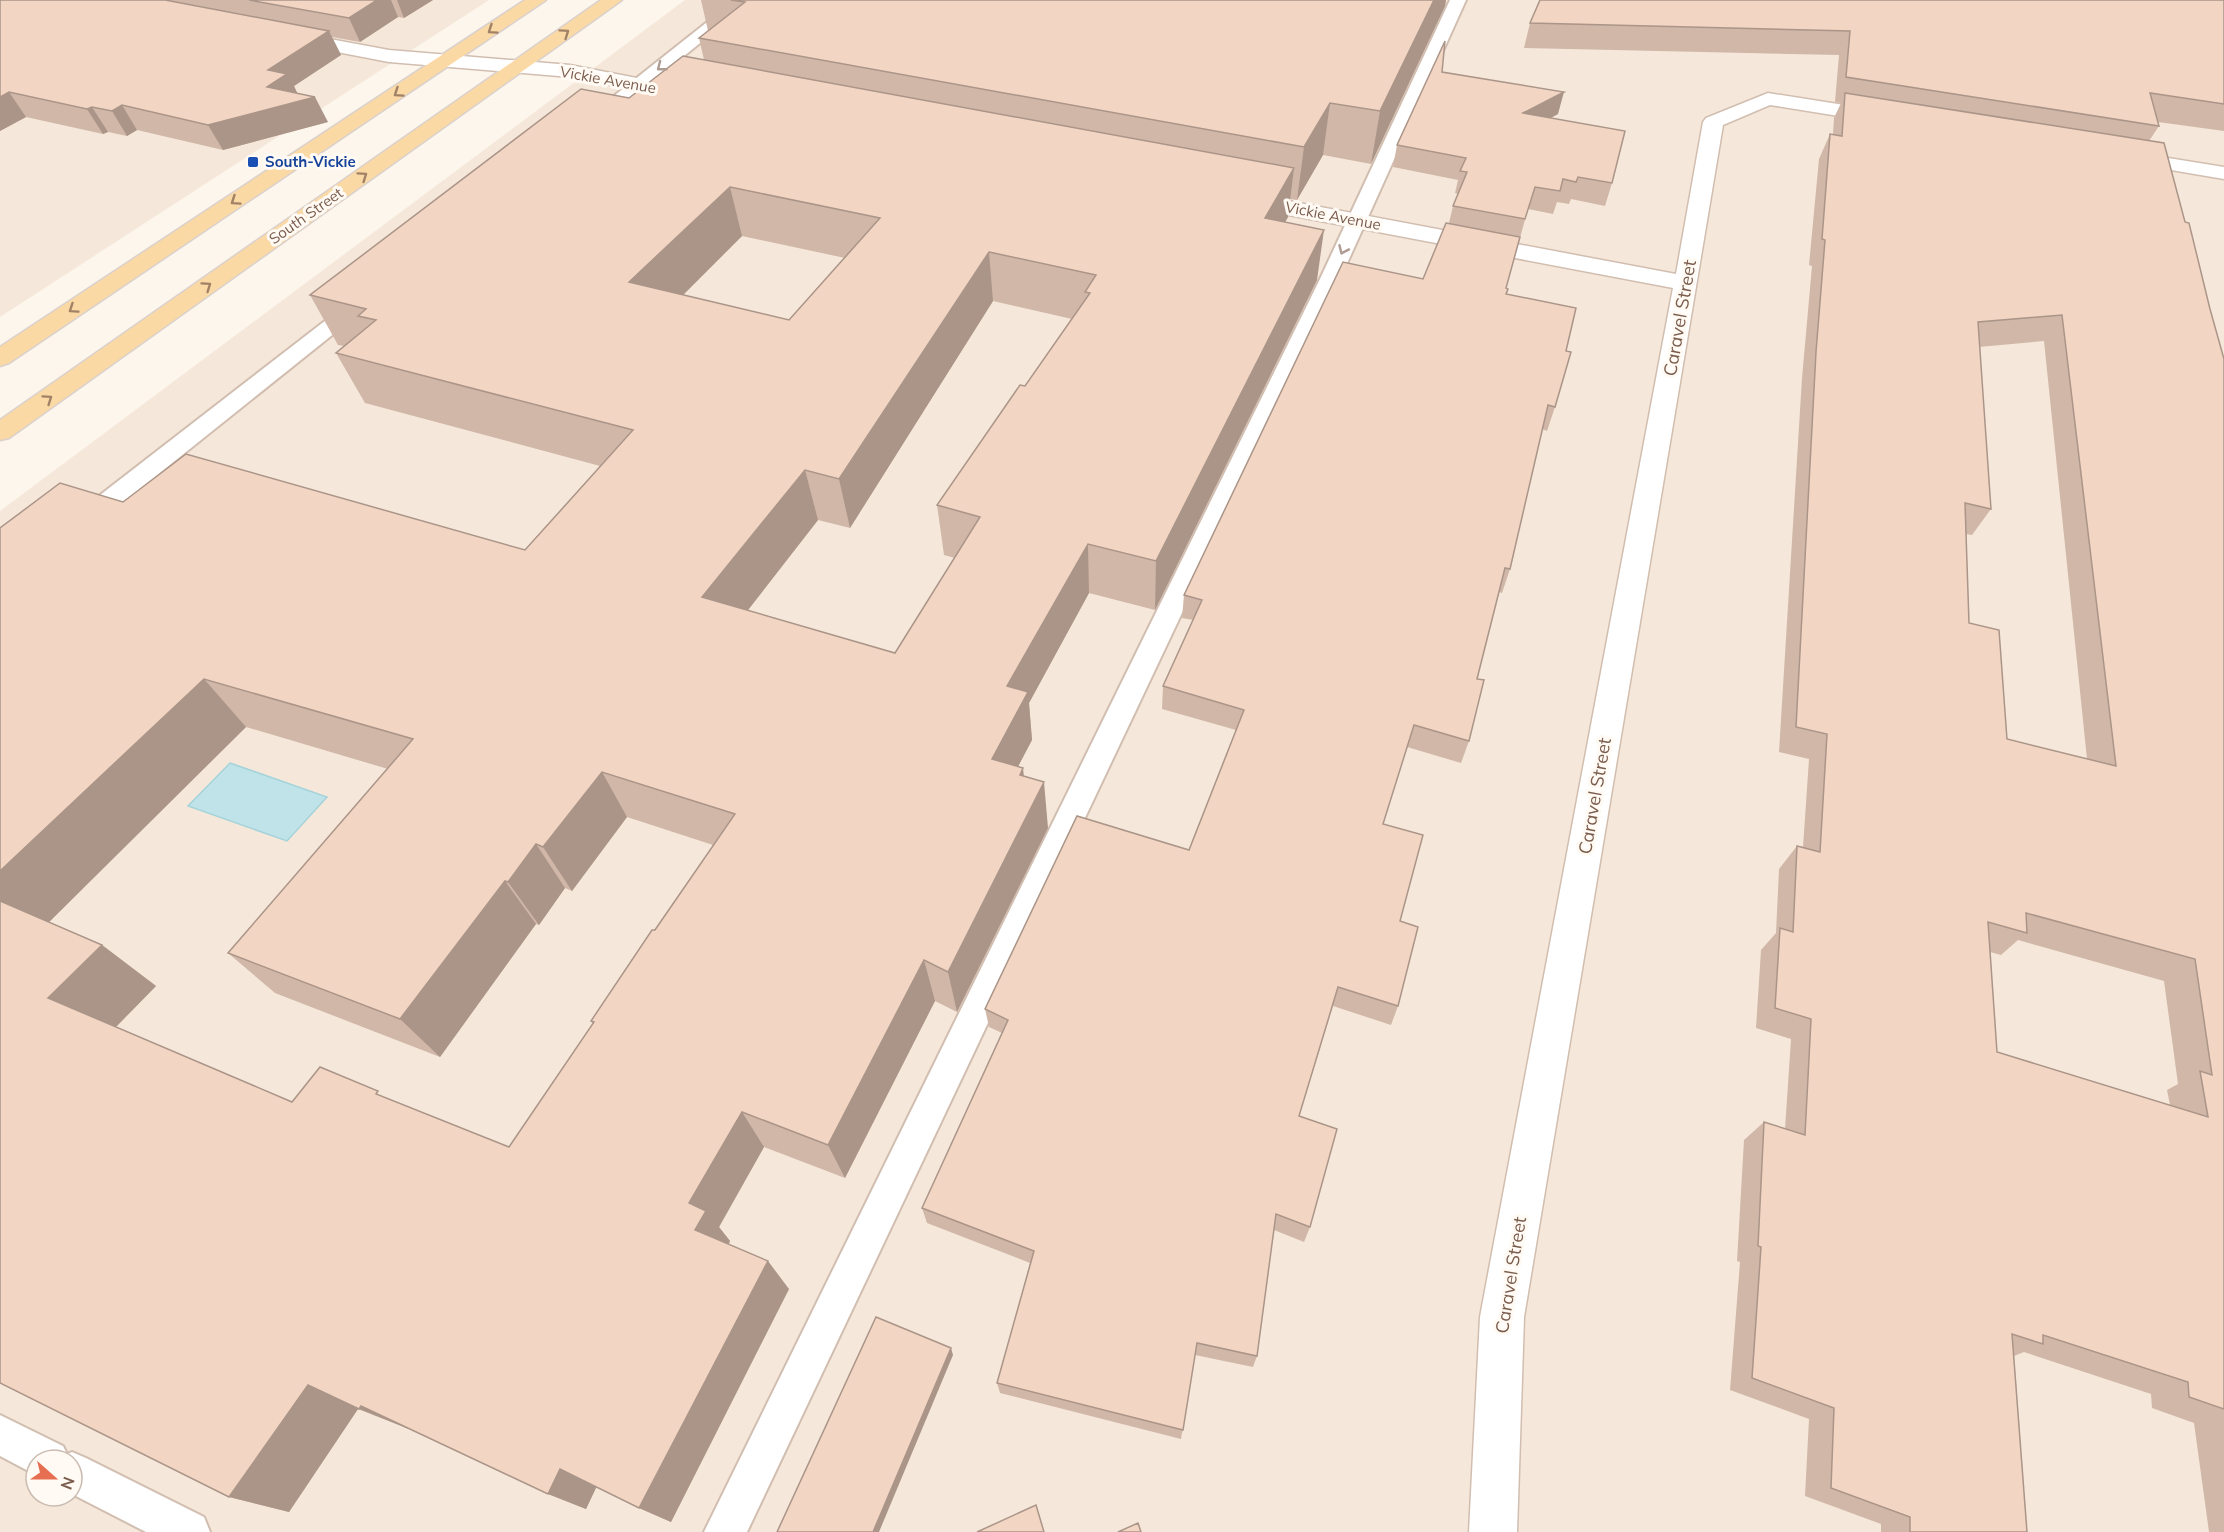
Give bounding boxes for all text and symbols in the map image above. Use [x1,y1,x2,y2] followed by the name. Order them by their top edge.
[487,23,498,34] one-way arrow
[559,30,570,41] one-way arrow
[657,60,668,71] one-way arrow
[559,62,658,97] street label: Vickie Avenue
[393,86,404,97] one-way arrow
[265,152,356,171] place label: South-Vickie
[246,155,260,169] marker: South-Vickie
[356,172,367,183] one-way arrow
[265,183,346,248] street label: South Street
[231,194,242,205] one-way arrow
[1284,197,1383,234] street label: Vickie Avenue
[1339,243,1351,254] one-way arrow
[1658,258,1701,378] street label: Caravel Street
[201,282,212,293] one-way arrow
[69,302,80,313] one-way arrow
[41,395,52,406] one-way arrow
[1573,736,1616,856] street label: Caravel Street
[1490,1215,1531,1335] street label: Caravel Street
[24,1448,84,1508] north arrow
[57,1474,80,1493] text: N

